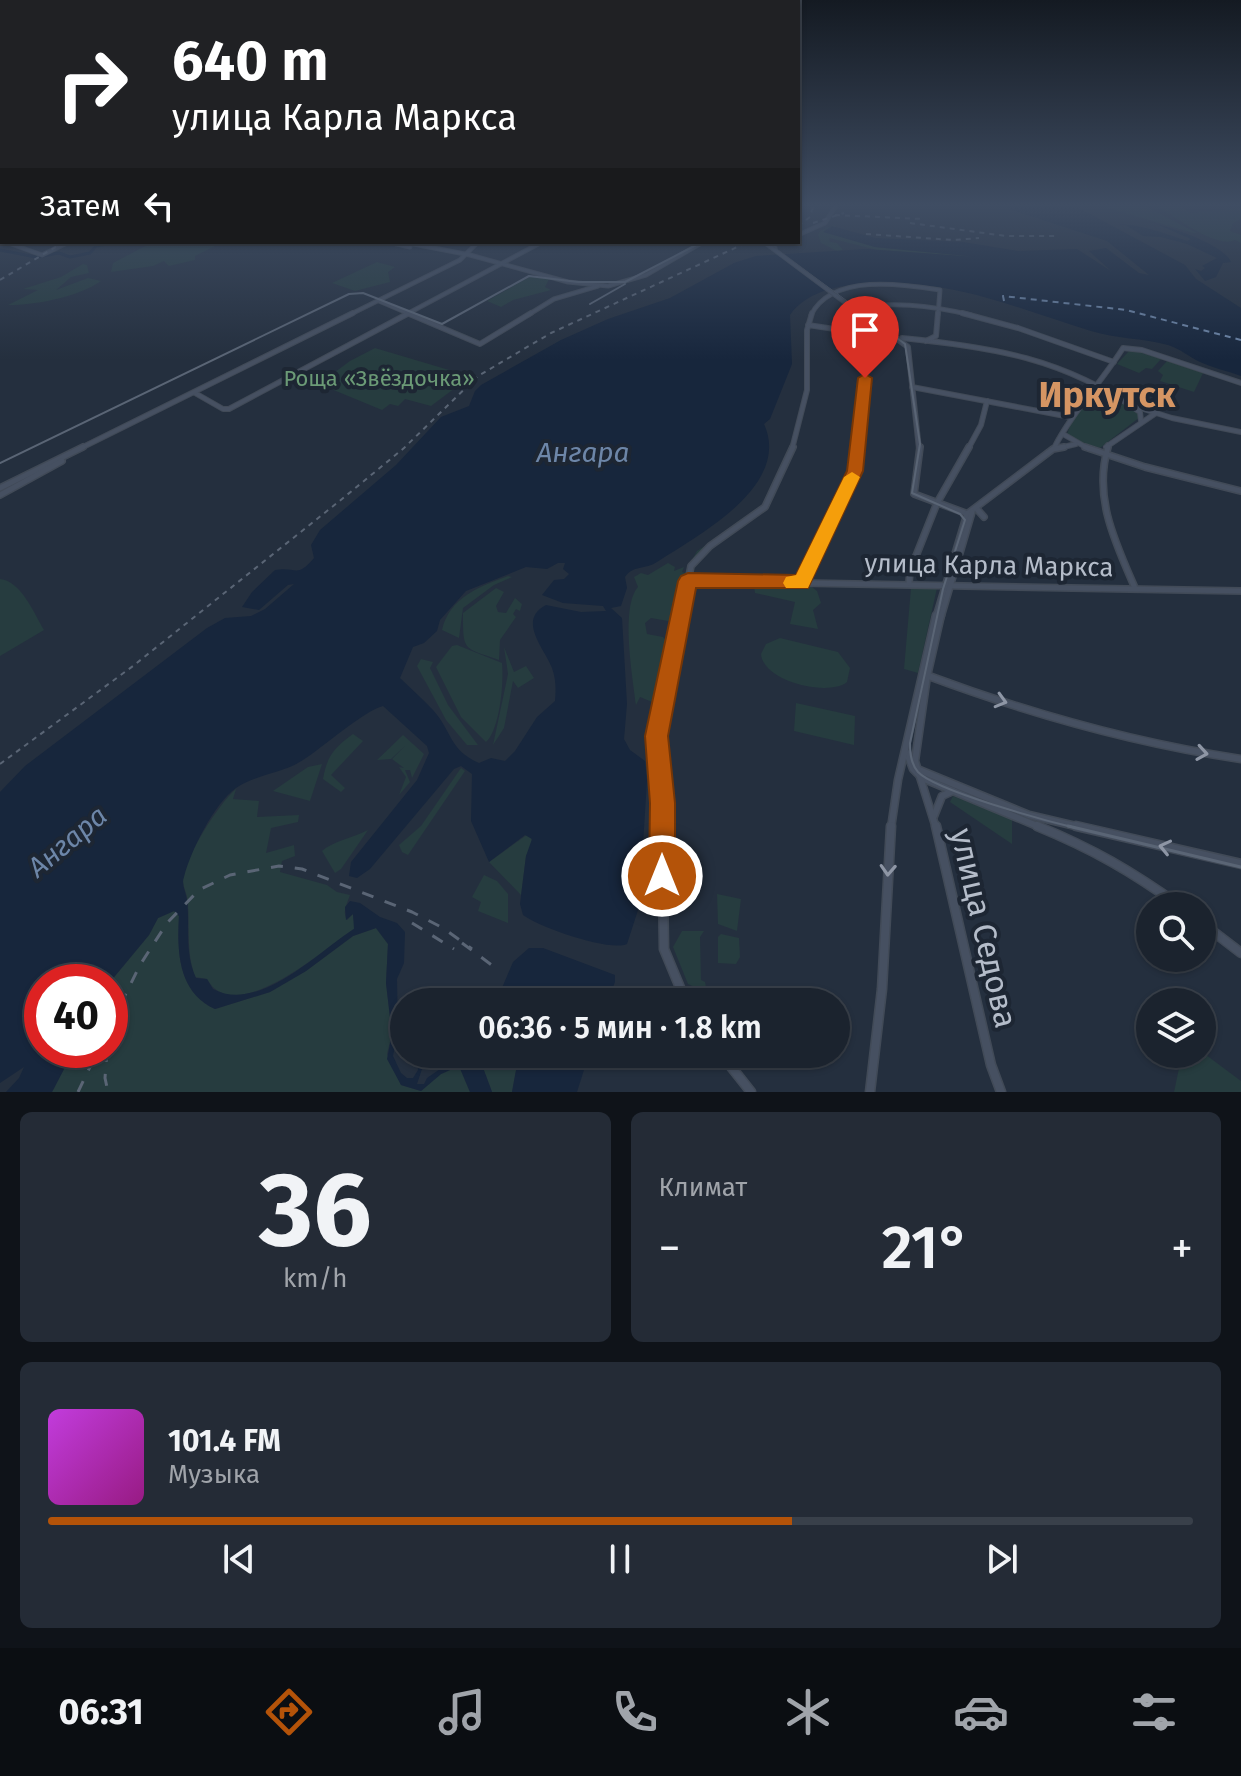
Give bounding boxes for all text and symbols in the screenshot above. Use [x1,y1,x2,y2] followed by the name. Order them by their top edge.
[172,28,329,95] text: 640 m
[40,32,144,136] icon: right
[172,96,517,140] text: улица Карла Маркса
[137,184,181,228] icon: left
[40,188,121,224] text: Затем
[831,296,899,378] pin
[843,308,887,352] icon: arrive
[283,365,475,392] park label: Роща «Звёздочка»
[1039,373,1176,417] district label: Иркутск
[535,436,630,469] water label: Ангара
[864,548,1114,583] street label: улица Карла Маркса
[993,692,1007,708] one-way arrow
[1195,744,1209,761] one-way arrow
[20,799,114,885] water label: Ангара
[943,825,1025,1031] street label: улица Седова
[620,834,704,918] position arrow
[1159,839,1172,856] one-way arrow
[880,864,897,877] one-way arrow
[1136,892,1216,1068] map controls
[1136,892,1216,972] button: search
[24,964,128,1068] speed limit sign: 40
[1136,988,1216,1068] button: layers
[478,1010,762,1046] text: 06:36 · 5 мин · 1.8 km
[259,1148,372,1273] text: 36
[659,1172,747,1203] text: Климат
[882,1212,970,1284] text: 21°
[659,1222,681,1275] text: −
[1171,1222,1193,1275] text: +
[283,1263,347,1294] text: km/h
[168,1423,281,1459] text: 101.4 FM
[168,1459,260,1490] text: Музыка
[217,1537,261,1581] icon: previous
[598,1537,642,1581] icon: pause
[980,1537,1024,1581] icon: next
[261,1684,317,1740] icon: directions
[434,1684,490,1740] icon: music
[607,1684,663,1740] icon: phone
[780,1684,836,1740] icon: climate
[953,1684,1009,1740] icon: car
[1126,1684,1182,1740] icon: filters
[59,1690,144,1734] text: 06:31

